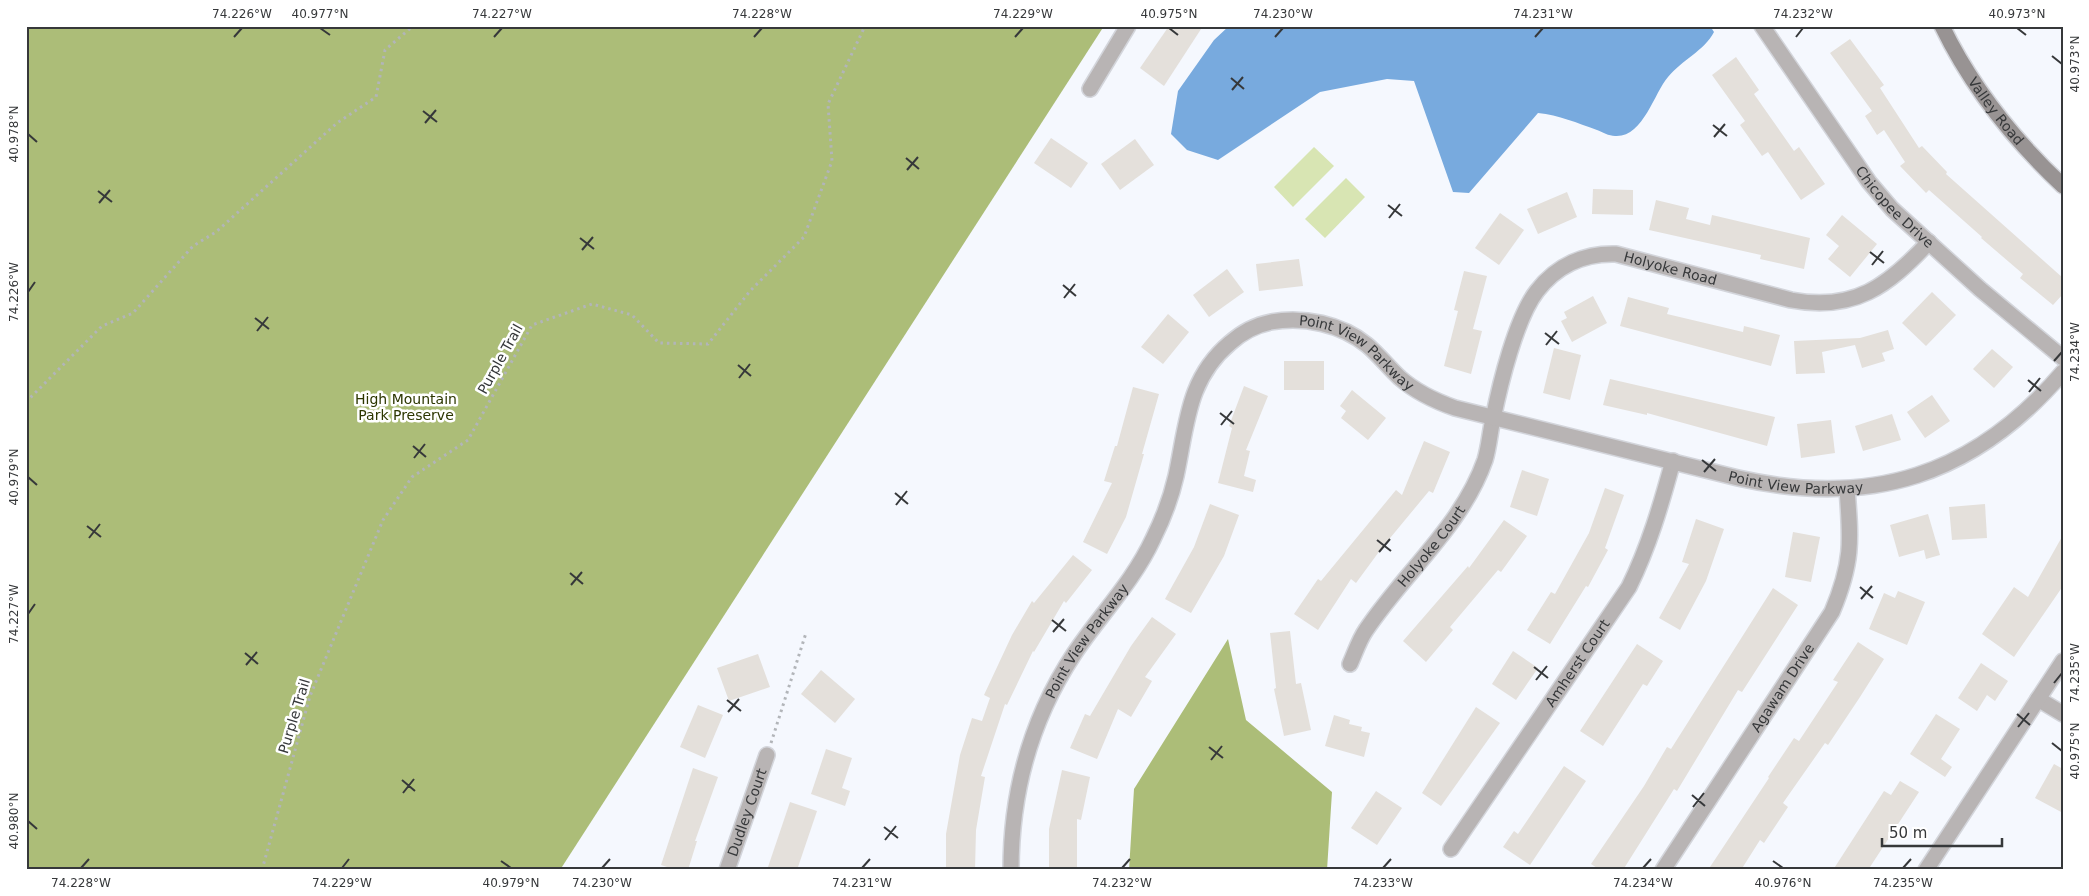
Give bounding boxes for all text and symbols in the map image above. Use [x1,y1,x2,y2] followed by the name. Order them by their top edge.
[212,7,272,21] text: 74.226°W
[292,7,348,21] text: 40.977°N
[472,7,532,21] text: 74.227°W
[732,7,792,21] text: 74.228°W
[993,7,1053,21] text: 74.229°W
[1141,7,1197,21] text: 40.975°N
[1253,7,1313,21] text: 74.230°W
[1513,7,1573,21] text: 74.231°W
[1773,7,1833,21] text: 74.232°W
[1989,7,2045,21] text: 40.973°N
[2068,36,2082,92] text: 40.973°N
[1965,74,2027,148] street label: Valley Road
[7,106,21,162] text: 40.978°N
[1852,163,1937,251] street label: Chicopee Drive
[1622,248,1719,288] street label: Holyoke Road
[7,262,21,322] text: 74.226°W
[1299,312,1417,394] street label: Point View Parkway
[474,321,526,397] street label: Purple Trail
[2068,322,2082,382] text: 74.234°W
[355,391,457,423] park label: High Mountain Park Preserve
[7,449,21,505] text: 40.979°N
[1727,468,1864,497] street label: Point View Parkway
[1394,502,1469,590] street label: Holyoke Court
[1042,581,1132,701] street label: Point View Parkway
[7,584,21,644] text: 74.227°W
[1542,616,1613,710] street label: Amherst Court
[1748,640,1817,735] street label: Agawam Drive
[2068,643,2082,703] text: 74.235°W
[275,677,313,755] street label: Purple Trail
[2068,723,2082,779] text: 40.975°N
[724,766,770,859] street label: Dudley Court
[7,793,21,849] text: 40.980°N
[1882,816,2002,848] scale bar
[1889,824,1927,842] text: 50 m
[51,876,111,890] text: 74.228°W
[312,876,372,890] text: 74.229°W
[483,876,539,890] text: 40.979°N
[572,876,632,890] text: 74.230°W
[832,876,892,890] text: 74.231°W
[1092,876,1152,890] text: 74.232°W
[1353,876,1413,890] text: 74.233°W
[1613,876,1673,890] text: 74.234°W
[1755,876,1811,890] text: 40.976°N
[1873,876,1933,890] text: 74.235°W

